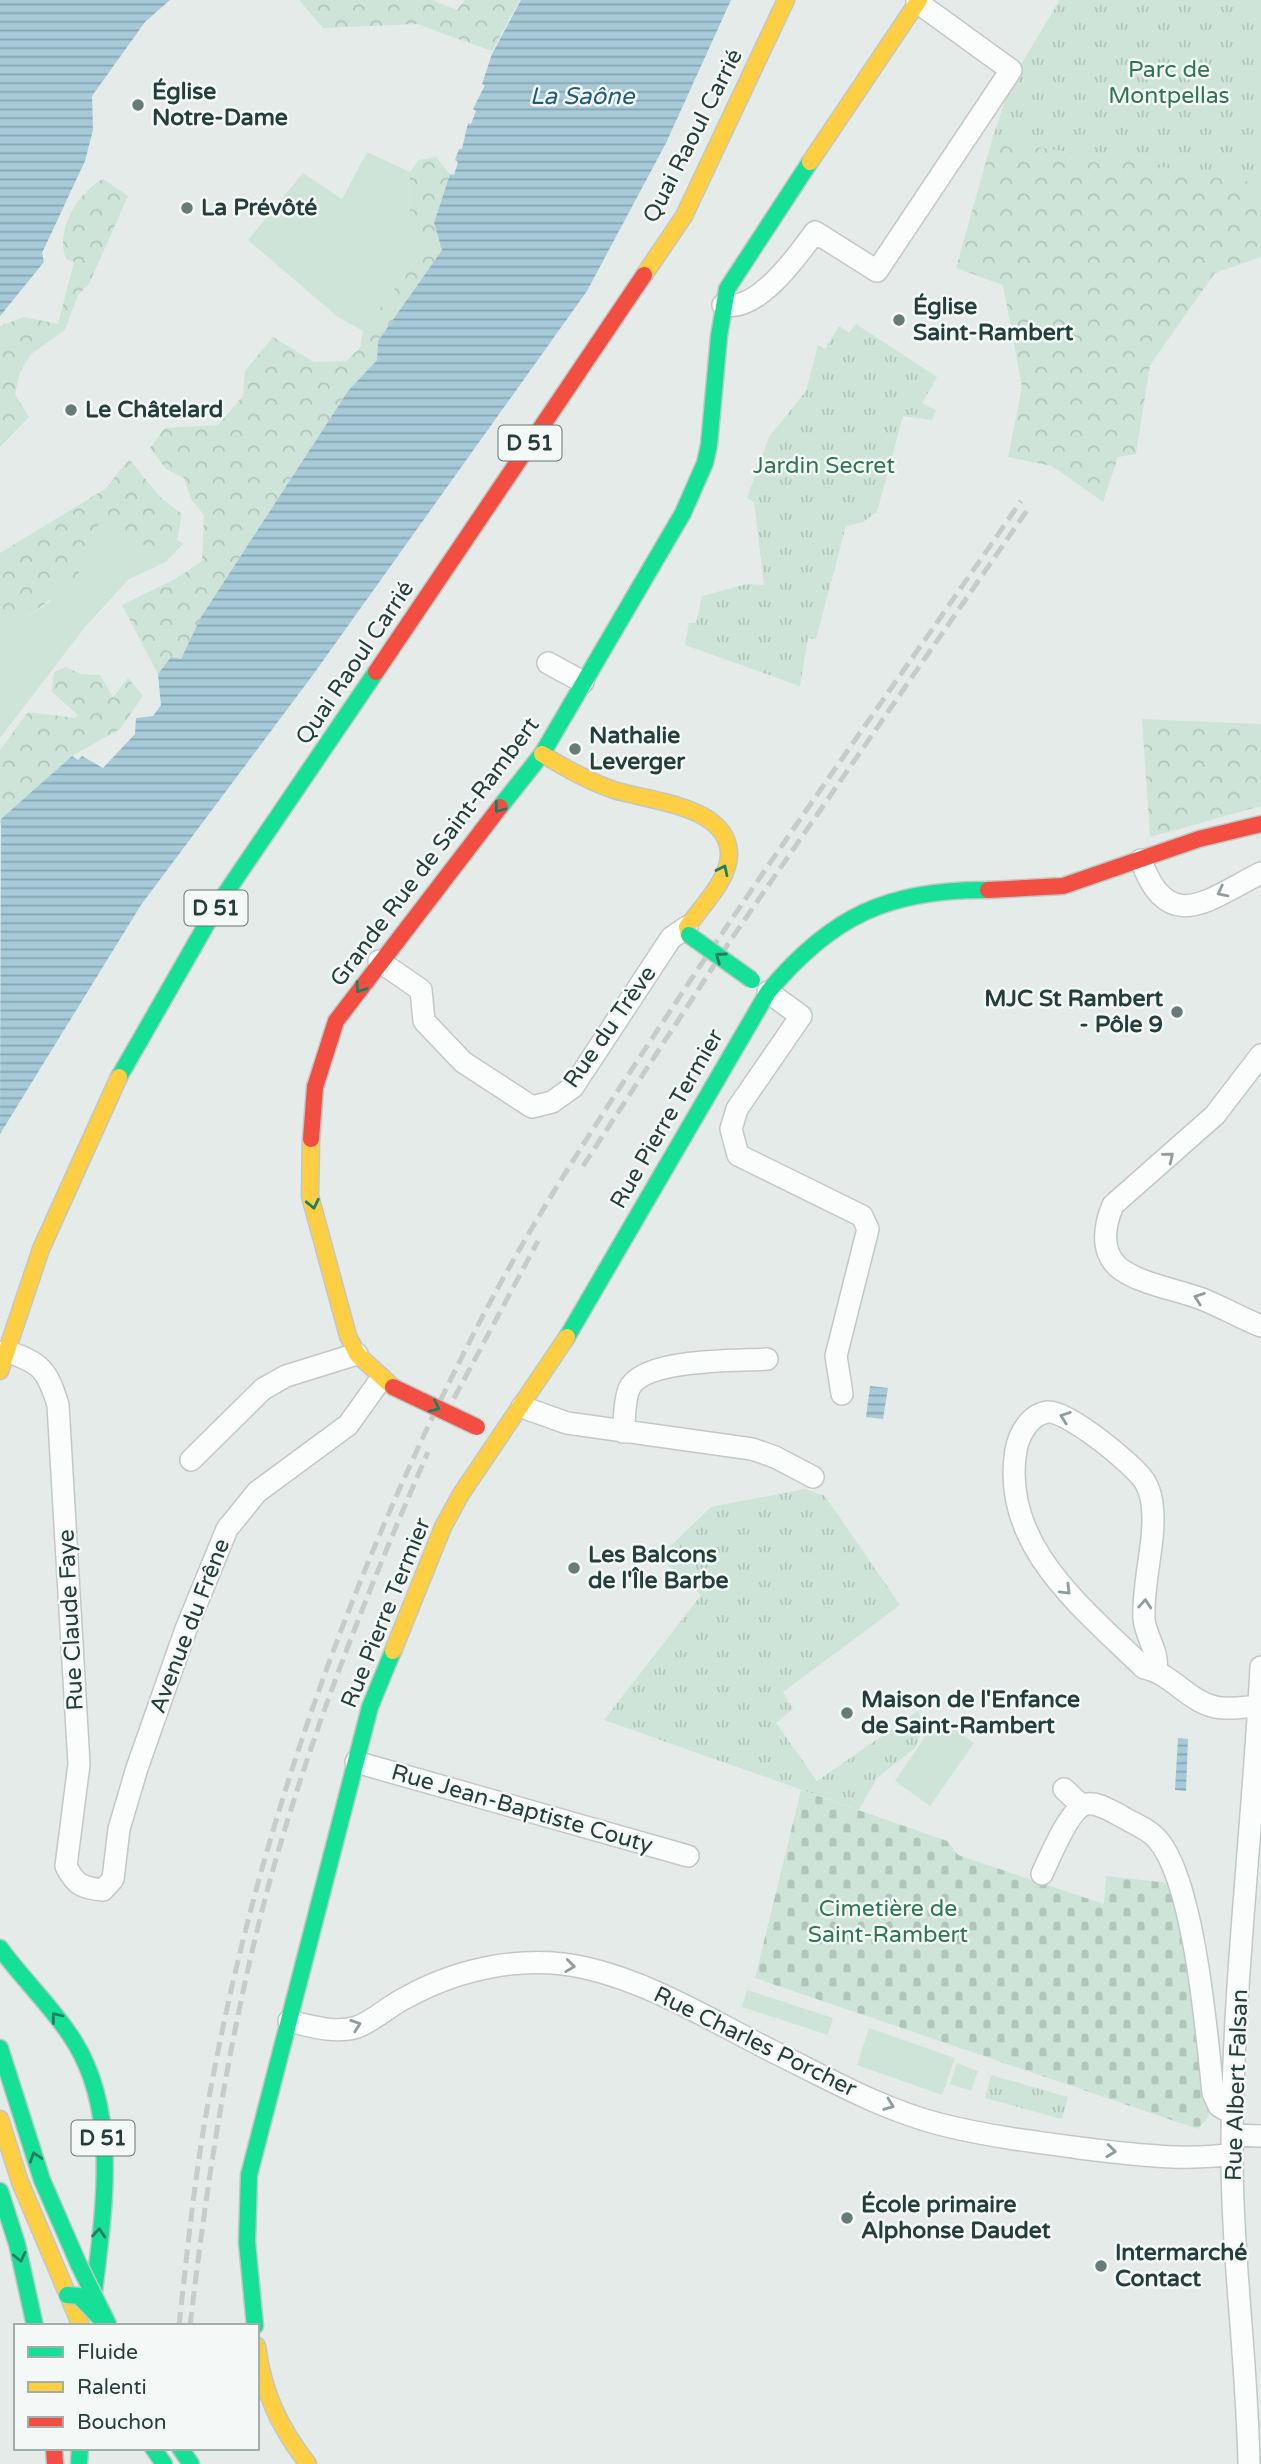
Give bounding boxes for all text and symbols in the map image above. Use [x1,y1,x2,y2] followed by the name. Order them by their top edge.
[637,44,749,228] street label: Quai Raoul Carrié
[1108,56,1230,110] park label: Parc de Montpellas
[152,78,288,132] place label: Église Notre-Dame
[530,82,636,111] water label: La Saône
[130,97,146,113] marker: Église Notre-Dame
[201,194,317,222] place label: La Prévôté
[179,200,195,216] marker: La Prévôté
[913,293,1073,347] place label: Église Saint-Rambert
[891,312,907,328] marker: Église Saint-Rambert
[85,396,223,424] place label: Le Châtelard
[63,402,79,418] marker: Le Châtelard
[498,426,562,460] road number: D 51
[753,452,895,480] park label: Jardin Secret
[290,576,420,750] street label: Quai Raoul Carrié
[325,712,546,992] street label: Grande Rue de Saint-Rambert
[589,722,686,776] place label: Nathalie Leverger
[567,741,583,757] marker: Nathalie Leverger
[495,800,508,813] one-way arrow
[714,865,728,877] one-way arrow
[1217,884,1229,898] one-way arrow
[184,890,248,926] road number: D 51
[715,952,728,965] one-way arrow
[558,960,662,1094] street label: Rue du Trève
[356,980,368,993] one-way arrow
[984,985,1163,1039] place label: MJC St Rambert - Pôle 9
[1169,1004,1185,1020] marker: MJC St Rambert - Pôle 9
[604,1024,730,1214] street label: Rue Pierre Termier
[1162,1152,1174,1165] one-way arrow
[304,1198,319,1210] one-way arrow
[1193,1293,1205,1307] one-way arrow
[428,1399,440,1413] one-way arrow
[1060,1411,1072,1425] one-way arrow
[335,1514,437,1712] street label: Rue Pierre Termier
[52,1529,90,1711] street label: Rue Claude Faye
[144,1535,236,1717] street label: Avenue du Frêne
[588,1541,729,1595] place label: Les Balcons de l'Île Barbe
[566,1560,582,1576] marker: Les Balcons de l'Île Barbe
[1057,1582,1070,1595] one-way arrow
[1138,1599,1153,1610] one-way arrow
[861,1686,1080,1740] place label: Maison de l'Enfance de Saint-Rambert
[839,1705,855,1721] marker: Maison de l'Enfance de Saint-Rambert
[388,1758,656,1860] street label: Rue Jean-Baptiste Couty
[808,1895,968,1949] park label: Cimetière de Saint-Rambert
[564,1958,575,1973] one-way arrow
[649,1981,861,2103] street label: Rue Charles Porcher
[1220,1989,1254,2181] street label: Rue Albert Falsan
[51,2013,64,2025] one-way arrow
[349,2019,361,2033] one-way arrow
[883,2097,895,2111] one-way arrow
[72,2120,134,2156] road number: D 51
[1105,2144,1117,2159] one-way arrow
[28,2151,43,2163] one-way arrow
[861,2191,1051,2245] place label: École primaire Alphonse Daudet
[839,2210,855,2226] marker: École primaire Alphonse Daudet
[91,2228,106,2239] one-way arrow
[1115,2239,1247,2293] place label: Intermarché Contact
[12,2251,26,2263] one-way arrow
[1093,2258,1109,2274] marker: Intermarché Contact
[14,2324,259,2450] legend
[77,2340,138,2365] text: Fluide
[77,2375,147,2400] text: Ralenti
[77,2410,167,2435] text: Bouchon

